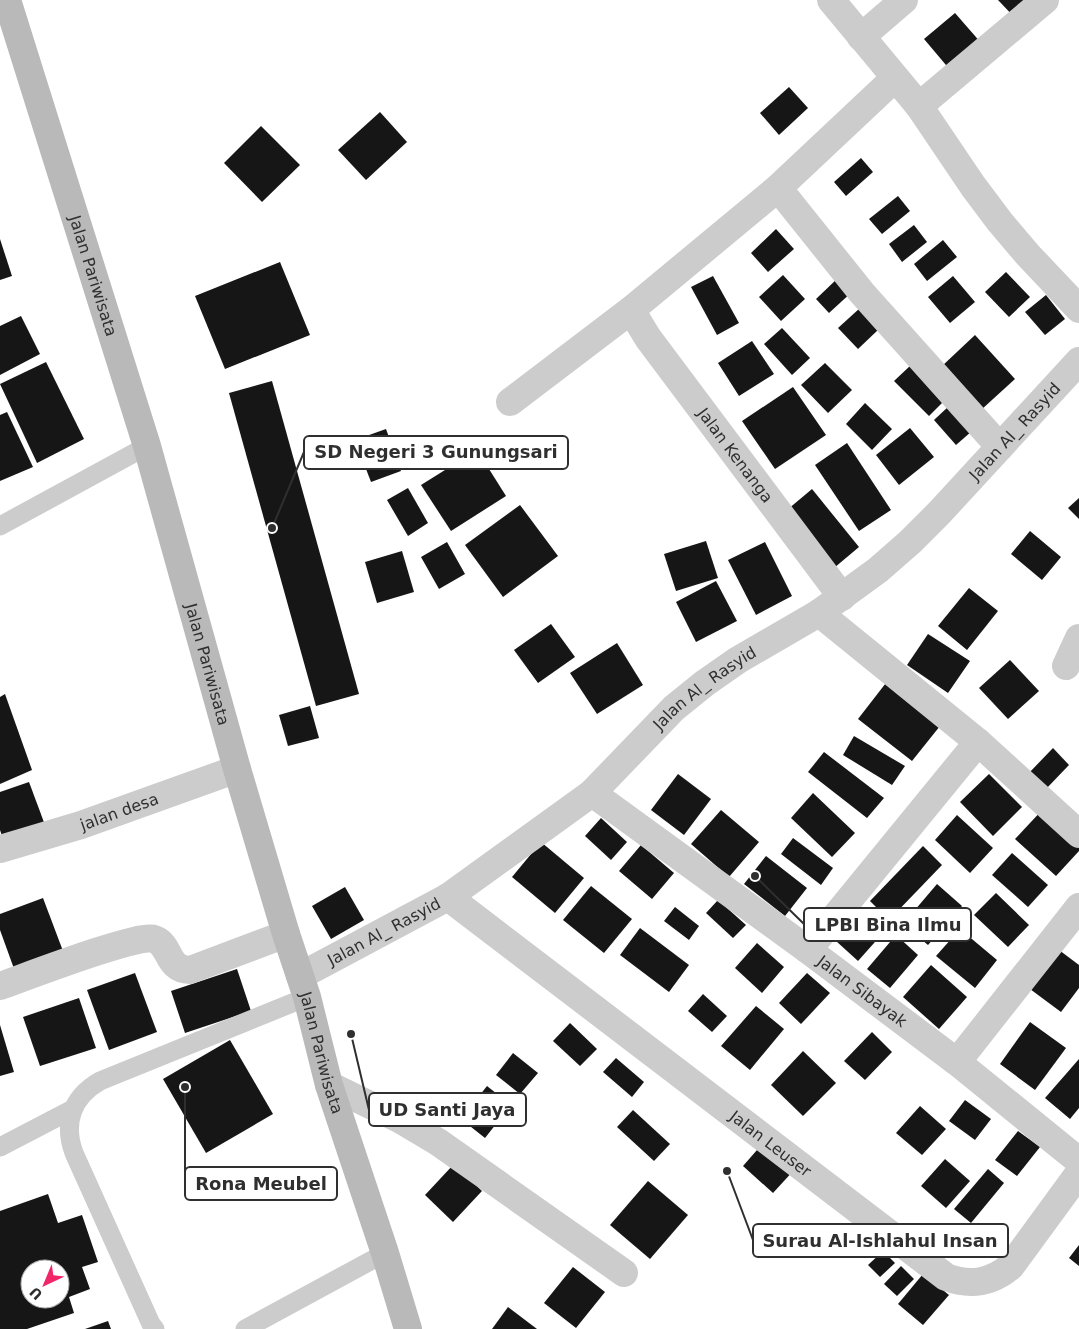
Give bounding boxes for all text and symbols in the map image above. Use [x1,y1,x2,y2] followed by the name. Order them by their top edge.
[65,212,121,339] street label: Jalan Pariwisata
[964,379,1064,485] street label: Jalan Al_ Rasyid
[693,403,777,506] street label: Jalan Kenanga
[304,436,568,469] callout: SD Negeri 3 Gunungsari
[314,441,558,462] text: SD Negeri 3 Gunungsari
[182,600,234,727] street label: Jalan Pariwisata
[648,642,759,734] street label: Jalan Al_ Rasyid
[76,789,161,834] street label: jalan desa
[323,893,444,970] street label: Jalan Al_ Rasyid
[804,908,971,941] callout: LPBI Bina Ilmu
[815,914,961,935] text: LPBI Bina Ilmu
[813,950,911,1031] street label: Jalan Sibayak
[296,988,347,1116] street label: Jalan Pariwisata
[369,1093,526,1126] callout: UD Santi Jaya
[379,1099,515,1120] text: UD Santi Jaya
[725,1106,816,1181] street label: Jalan Leuser
[185,1167,337,1200] callout: Rona Meubel
[195,1173,327,1194] text: Rona Meubel
[753,1224,1008,1257] callout: Surau Al-Ishlahul Insan
[762,1230,998,1251] text: Surau Al-Ishlahul Insan
[20,1259,70,1309] north arrow
[26,1284,46,1303] text: U

